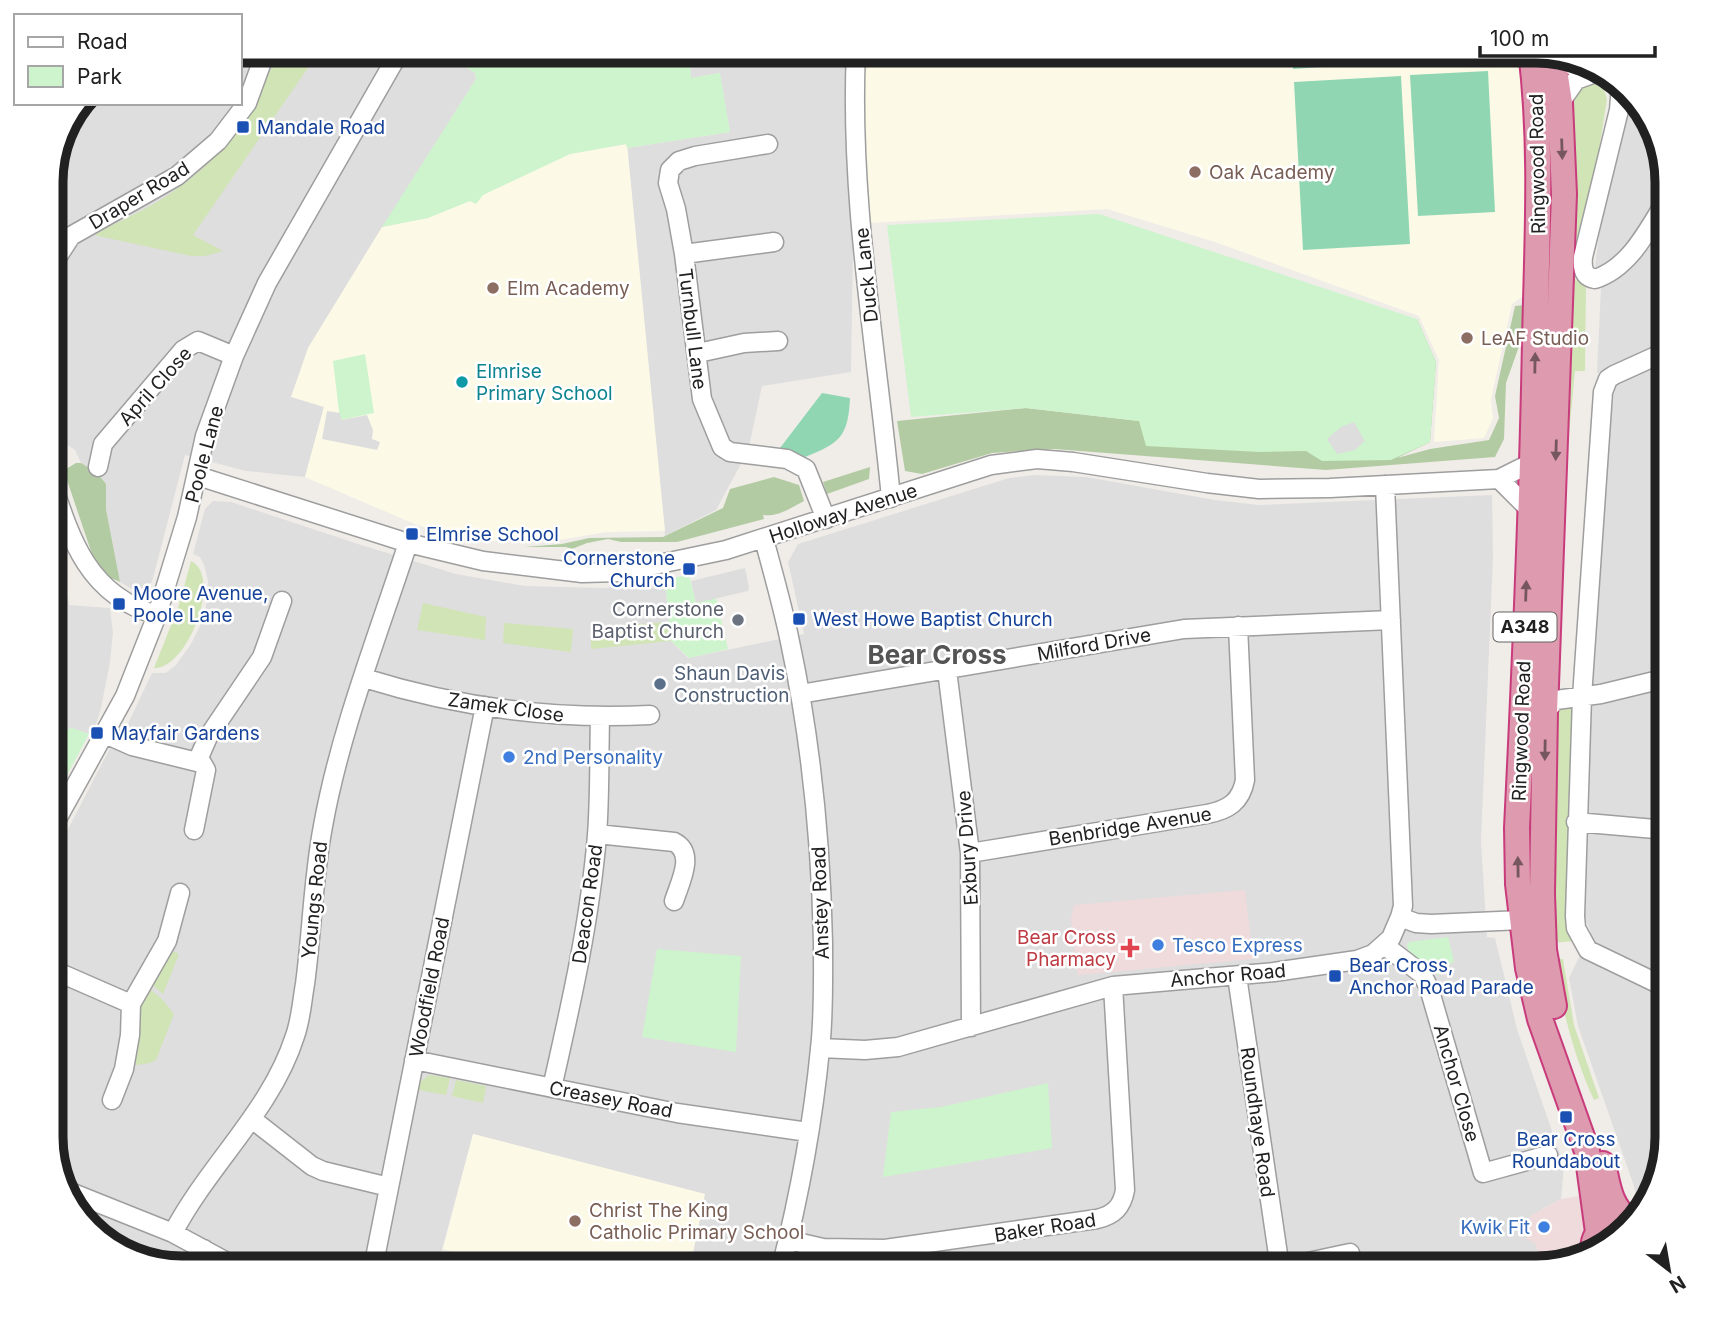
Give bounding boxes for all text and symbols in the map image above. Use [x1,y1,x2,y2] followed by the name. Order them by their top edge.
[14,14,242,105] legend
[1480,14,1655,58] scale bar
[1490,26,1549,51] text: 100 m
[77,29,128,54] text: Road
[77,64,122,89] text: Park
[1525,94,1550,234] street label: Ringwood Road
[257,116,385,139] place label: Mandale Road
[235,119,251,135] marker: Mandale Road
[1556,138,1567,160] one-way arrow
[85,157,193,234] street label: Draper Road
[1209,161,1335,184] place label: Oak Academy
[1187,164,1203,180] marker: Oak Academy
[850,226,883,324] street label: Duck Lane
[674,267,711,391] street label: Turnbull Lane
[507,277,630,300] place label: Elm Academy
[485,280,501,296] marker: Elm Academy
[1481,327,1589,350] place label: LeAF Studio
[1459,330,1475,346] marker: LeAF Studio
[114,342,197,430] street label: April Close
[1529,352,1541,374] one-way arrow
[476,360,613,405] place label: Elmrise Primary School
[454,374,470,390] marker: Elmrise Primary School
[180,403,228,505] street label: Poole Lane
[1550,439,1561,461] one-way arrow
[766,479,920,548] street label: Holloway Avenue
[426,523,559,546] place label: Elmrise School
[404,526,420,542] marker: Elmrise School
[563,547,675,592] place label: Cornerstone Church
[681,561,697,577] marker: Cornerstone Church
[1520,579,1532,601] one-way arrow
[133,582,268,627] place label: Moore Avenue, Poole Lane
[111,596,127,612] marker: Moore Avenue, Poole Lane
[592,598,724,643] place label: Cornerstone Baptist Church
[813,608,1053,631] place label: West Howe Baptist Church
[791,611,807,627] marker: West Howe Baptist Church
[730,612,746,628] marker: Cornerstone Baptist Church
[1494,612,1556,642] road number: A348
[1035,623,1153,666] street label: Milford Drive
[867,639,1007,670] district label: Bear Cross
[1508,660,1535,802] street label: Ringwood Road
[674,662,789,707] place label: Shaun Davis Construction
[652,676,668,692] marker: Shaun Davis Construction
[446,688,566,727] street label: Zamek Close
[111,722,260,745] place label: Mayfair Gardens
[89,725,105,741] marker: Mayfair Gardens
[1539,740,1550,762] one-way arrow
[523,746,663,769] place label: 2nd Personality
[501,749,517,765] marker: 2nd Personality
[952,790,983,906] street label: Exbury Drive
[1047,802,1213,851] street label: Benbridge Avenue
[297,840,332,960] street label: Youngs Road
[568,843,607,965] street label: Deacon Road
[807,846,834,960] street label: Anstey Road
[1512,856,1524,878] one-way arrow
[405,915,454,1059] street label: Woodfield Road
[1017,926,1116,971] place label: Bear Cross Pharmacy
[1172,934,1303,957] place label: Tesco Express
[1150,937,1166,953] marker: Tesco Express
[1122,940,1138,956] marker: Bear Cross Pharmacy
[1349,954,1534,999] place label: Bear Cross, Anchor Road Parade
[1169,959,1287,992] street label: Anchor Road
[1327,968,1343,984] marker: Bear Cross, Anchor Road Parade
[1429,1022,1484,1145] street label: Anchor Close
[1236,1045,1279,1199] street label: Roundhaye Road
[547,1076,675,1123] street label: Creasey Road
[1558,1109,1574,1125] marker: Bear Cross Roundabout
[1512,1128,1620,1173] place label: Bear Cross Roundabout
[589,1199,804,1244] place label: Christ The King Catholic Primary School
[993,1208,1098,1247] street label: Baker Road
[567,1213,583,1229] marker: Christ The King Catholic Primary School
[1460,1216,1530,1239] place label: Kwik Fit
[1536,1219,1552,1235] marker: Kwik Fit
[1634,1235,1704,1305] north arrow
[1665,1271,1690,1298] text: N

